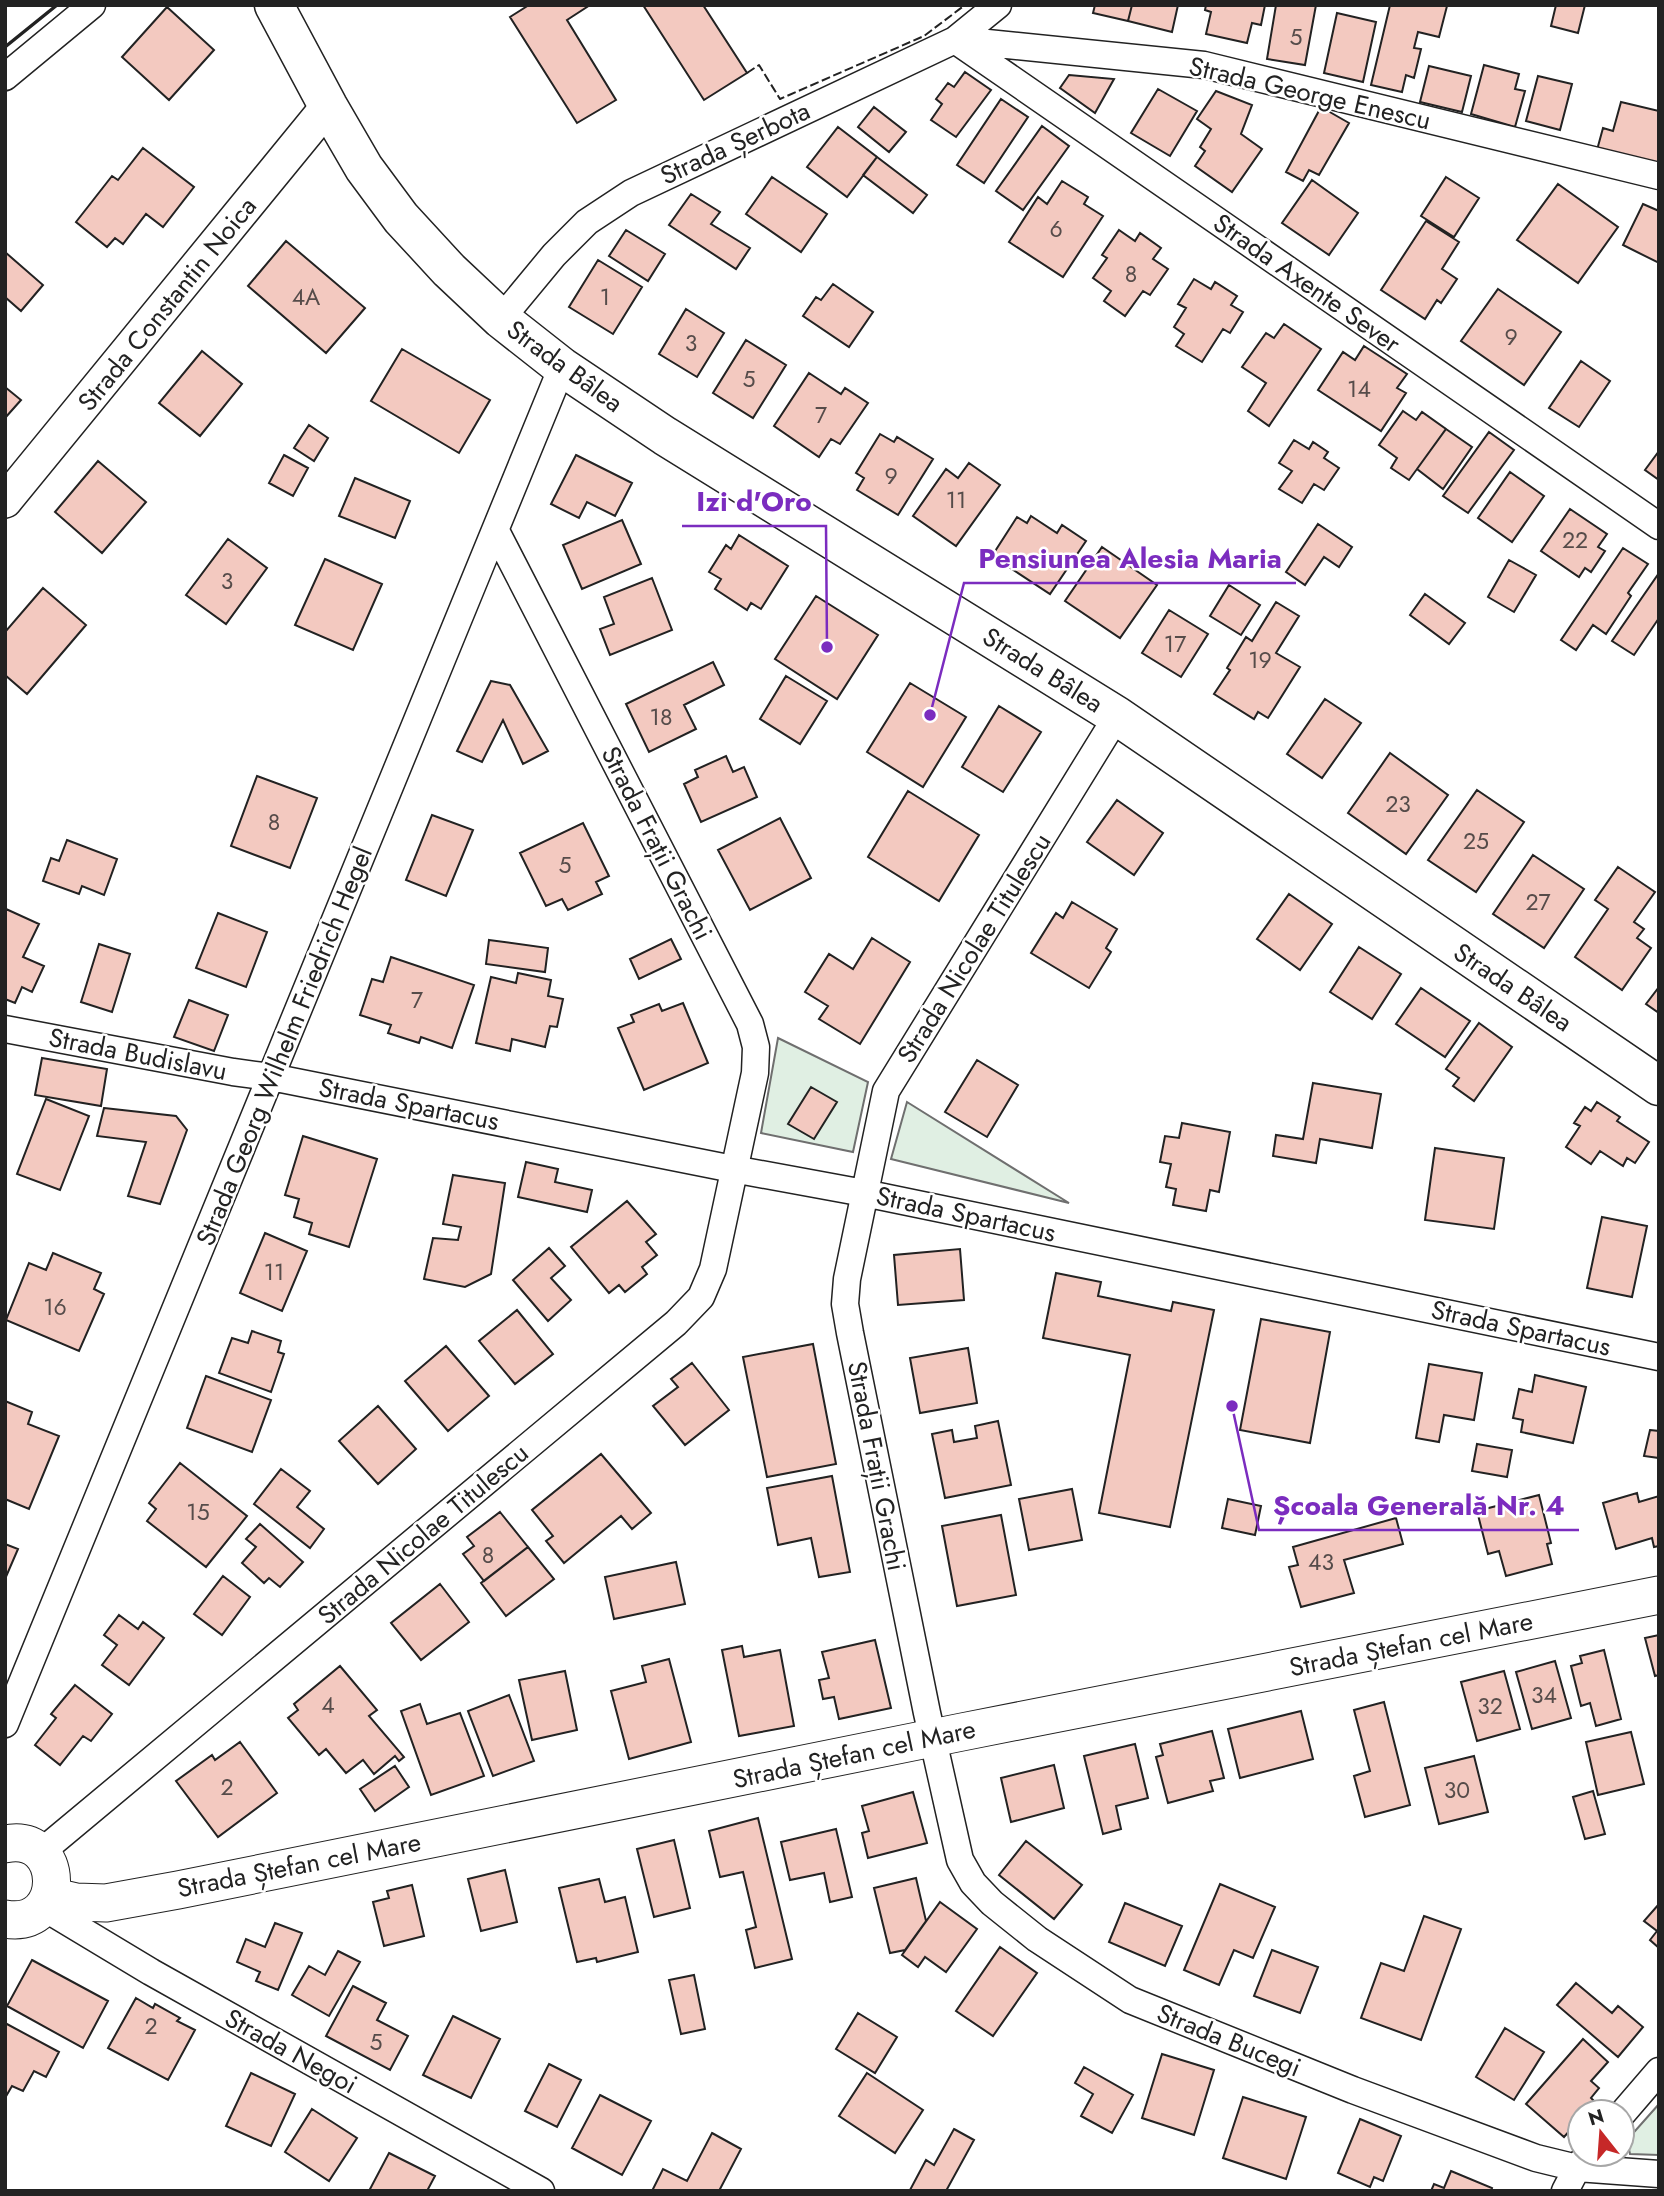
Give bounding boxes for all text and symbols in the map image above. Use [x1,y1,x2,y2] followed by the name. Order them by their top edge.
[1290,20,1303,54] house number: 5
[1185,47,1435,139] street label: Strada George Enescu
[654,92,816,194] street label: Strada Șerbota
[69,189,265,419] street label: Strada Constantin Noica
[1206,204,1409,362] street label: Strada Axente Sever
[1049,212,1063,246] house number: 6
[1125,257,1137,291] house number: 8
[292,280,321,314] house number: 4A
[600,280,610,314] house number: 1
[499,311,631,421] street label: Strada Bâlea
[1504,320,1518,354] house number: 9
[685,326,697,360] house number: 3
[743,362,756,396] house number: 5
[1347,372,1371,406] house number: 14
[815,398,827,432] house number: 7
[884,459,898,493] house number: 9
[682,477,826,526] callout: Izi d'Oro
[696,481,812,522] text: Izi d'Oro
[946,483,966,517] house number: 11
[1562,523,1588,557] house number: 22
[964,534,1296,583] callout: Pensiunea Alesia Maria
[978,538,1282,579] text: Pensiunea Alesia Maria
[221,564,233,598] house number: 3
[975,618,1111,722] street label: Strada Bâlea
[1164,627,1186,661] house number: 17
[1248,643,1272,677] house number: 19
[650,700,672,734] house number: 18
[592,740,722,946] street label: Strada Frații Grachi
[1385,787,1411,821] house number: 23
[268,805,280,839] house number: 8
[1463,824,1489,858] house number: 25
[888,826,1060,1070] street label: Strada Nicolae Titulescu
[186,841,382,1251] street label: Strada Georg Wilhelm Friedrich Hegel
[559,848,572,882] house number: 5
[1525,885,1551,919] house number: 27
[1446,933,1580,1041] street label: Strada Bâlea
[411,983,423,1017] house number: 7
[46,1018,230,1090] street label: Strada Budislavu
[316,1068,502,1140] street label: Strada Spartacus
[873,1176,1059,1252] street label: Strada Spartacus
[264,1255,284,1289] house number: 11
[43,1290,67,1324] house number: 16
[1428,1290,1614,1366] street label: Strada Spartacus
[838,1358,916,1574] street label: Strada Frații Grachi
[309,1434,537,1634] street label: Strada Nicolae Titulescu
[1259,1481,1579,1530] callout: Școala Generală Nr. 4
[1273,1485,1565,1526] text: Școala Generală Nr. 4
[186,1495,210,1529] house number: 15
[482,1538,494,1572] house number: 8
[1308,1545,1334,1579] house number: 43
[1286,1602,1536,1686] street label: Strada Ștefan cel Mare
[1531,1678,1557,1712] house number: 34
[321,1688,335,1722] house number: 4
[1477,1689,1503,1723] house number: 32
[729,1710,979,1798] street label: Strada Ștefan cel Mare
[220,1770,234,1804] house number: 2
[1444,1773,1470,1807] house number: 30
[174,1823,424,1907] street label: Strada Ștefan cel Mare
[1151,1994,1307,2086] street label: Strada Bucegi
[218,1999,364,2103] street label: Strada Negoi
[144,2009,158,2043] house number: 2
[370,2025,383,2059] house number: 5
[1566,2098,1636,2168] north arrow
[1585,2102,1607,2132] text: N

